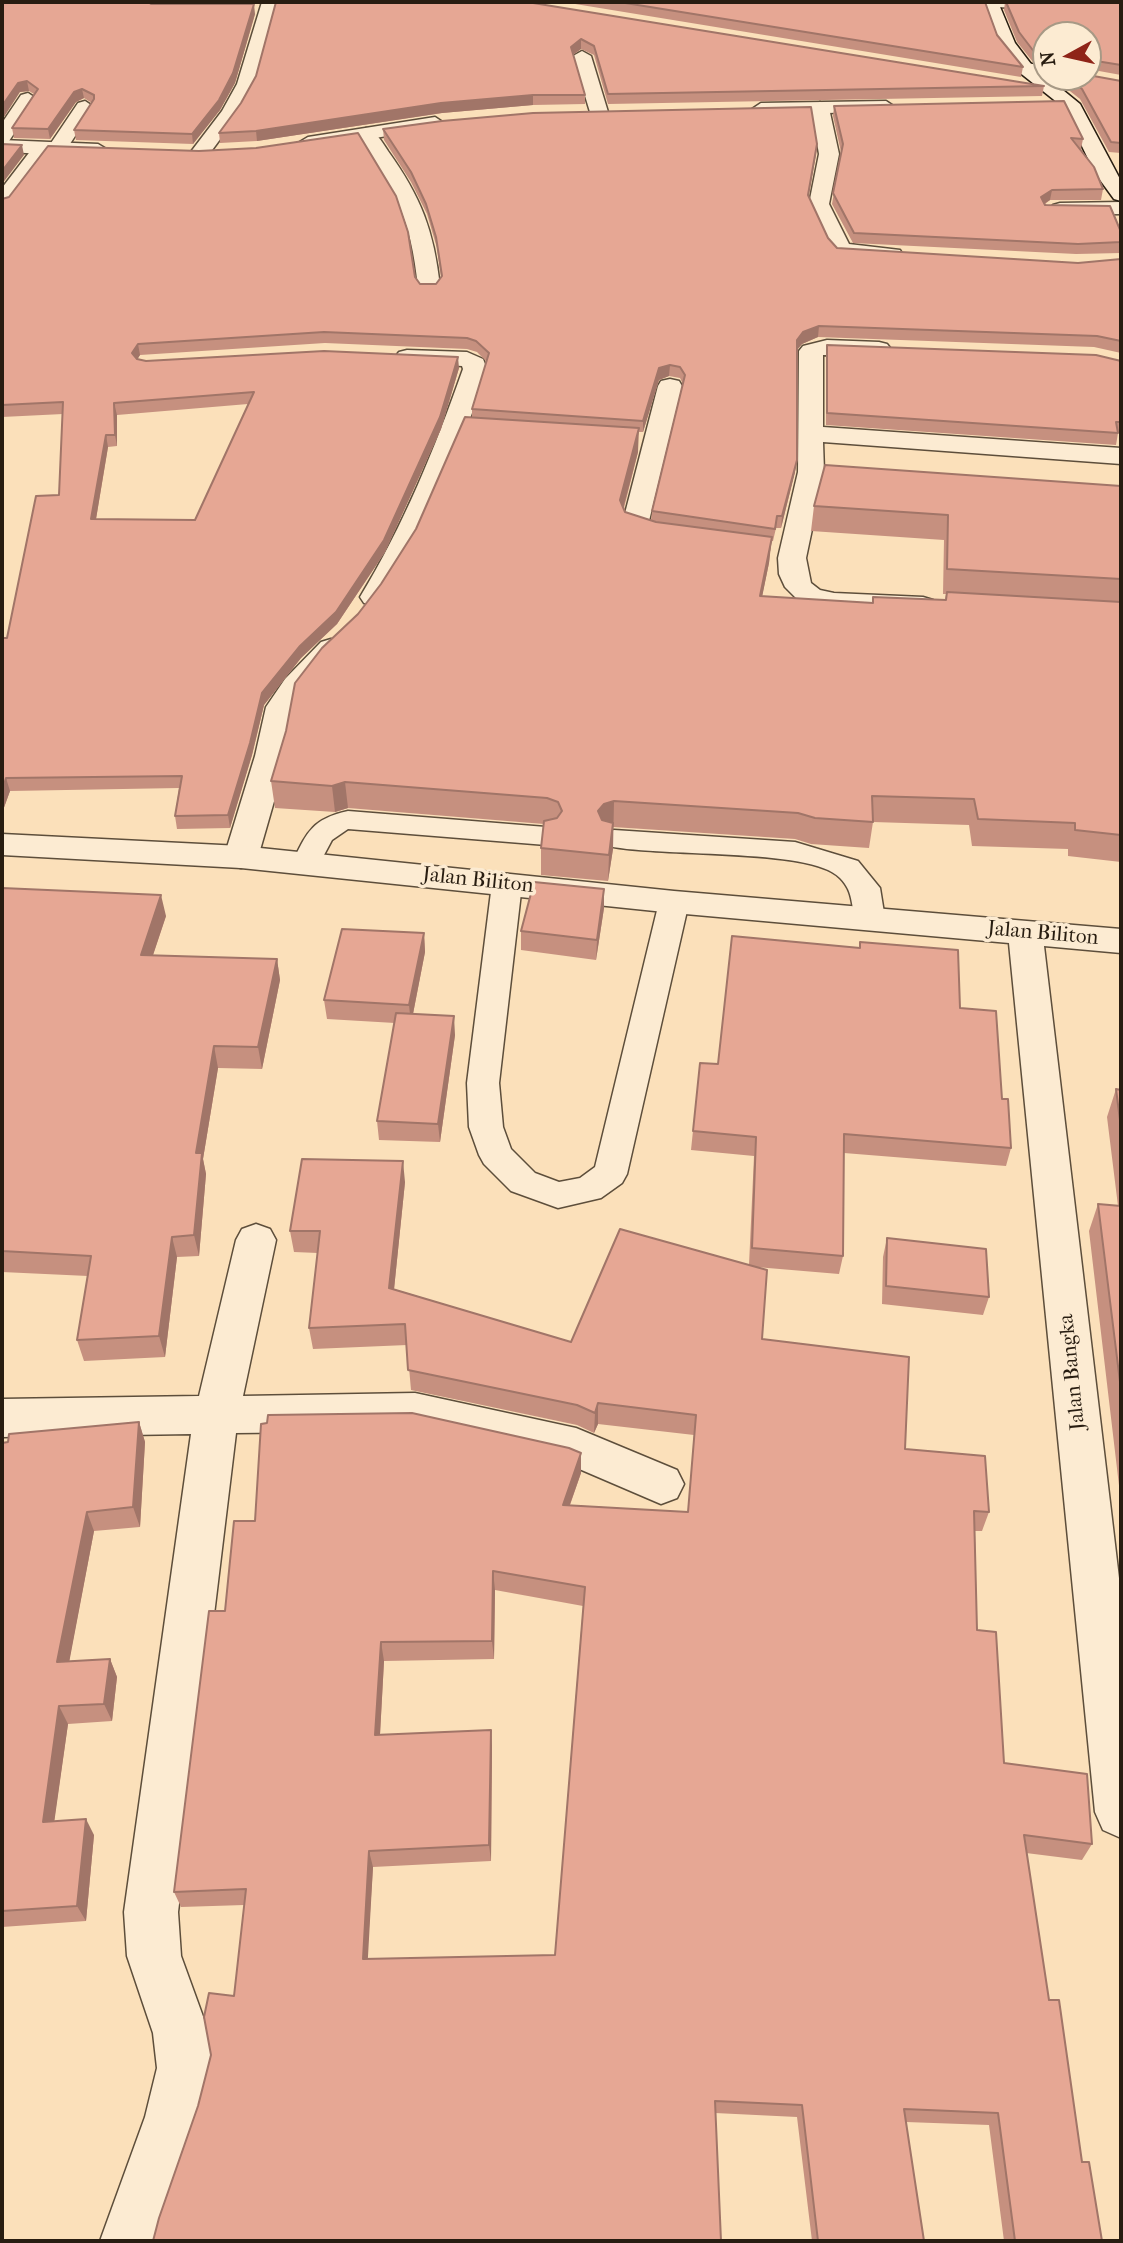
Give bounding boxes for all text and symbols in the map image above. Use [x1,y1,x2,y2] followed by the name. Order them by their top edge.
[1032,21,1102,91] north arrow
[1036,50,1060,67] text: N
[421,863,535,899] street label: Jalan Biliton
[986,917,1100,951] street label: Jalan Biliton
[1054,1313,1092,1431] street label: Jalan Bangka

